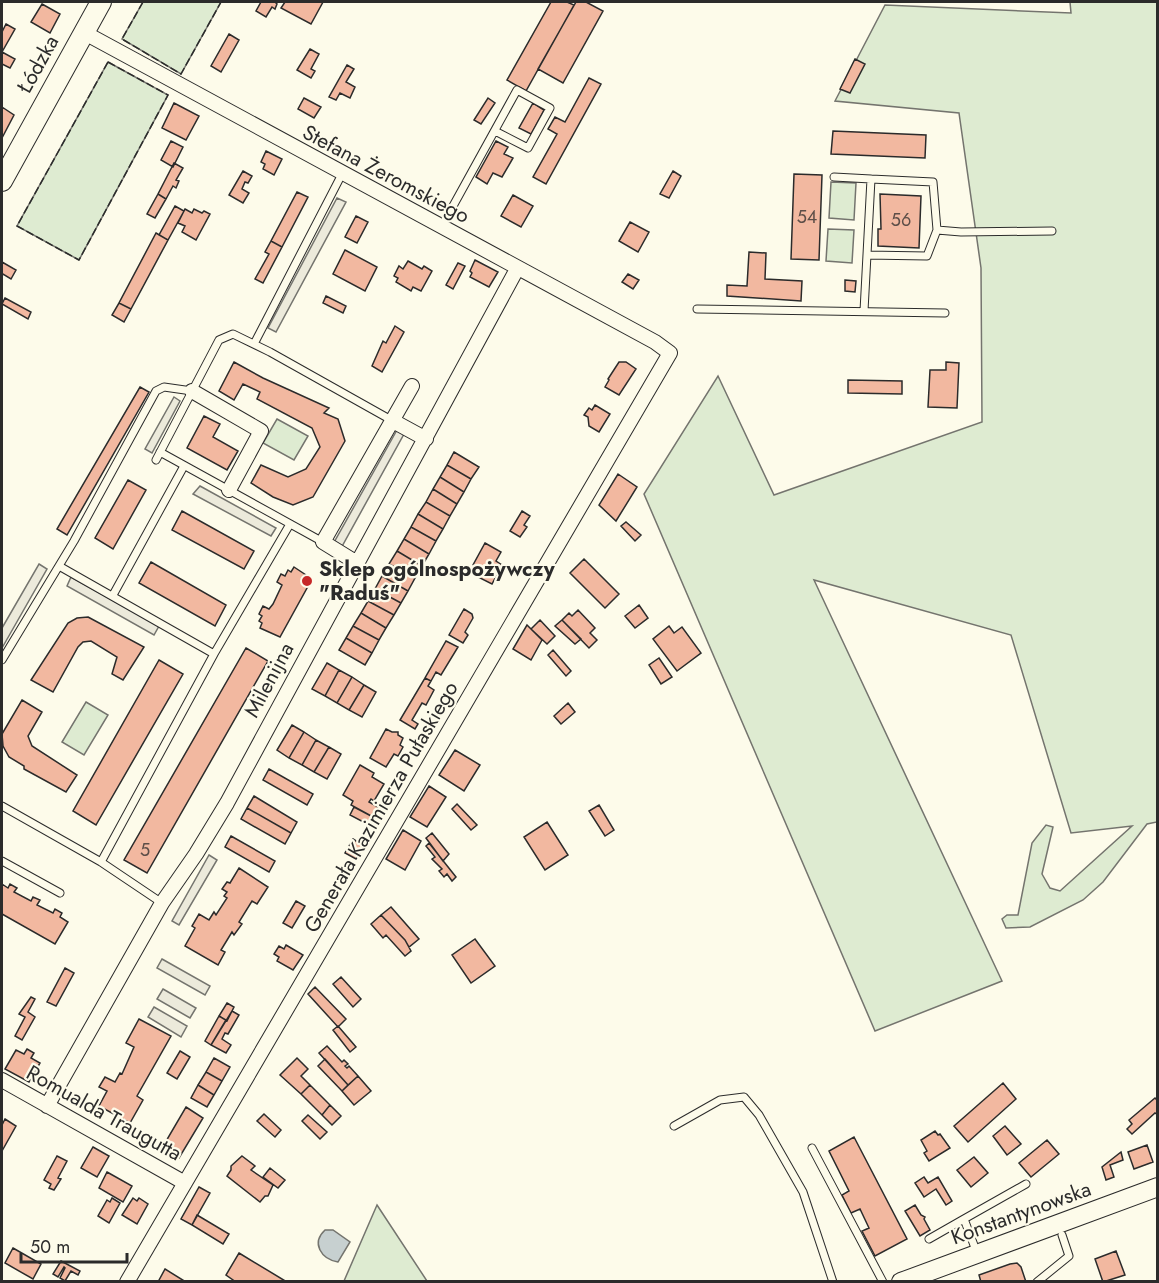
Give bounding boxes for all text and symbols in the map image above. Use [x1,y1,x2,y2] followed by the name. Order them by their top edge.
[9,30,66,99] street label: Łódzka
[297,117,475,231] street label: Stefana Żeromskiego
[797,204,817,230] house number: 54
[891,207,911,233] house number: 56
[319,554,556,608] place label: Sklep ogólnospożywczy "Raduś"
[300,574,314,588] marker: Sklep ogólnospożywczy "Raduś"
[237,637,301,723] street label: Milenijna
[297,676,465,938] street label: Generała Kazimierza Pułaskiego
[140,837,150,863] house number: 5
[21,1058,187,1168] street label: Romualda Traugutta
[947,1174,1095,1252] street label: Konstantynowska
[21,1226,128,1264] scale bar
[30,1234,70,1260] text: 50 m

